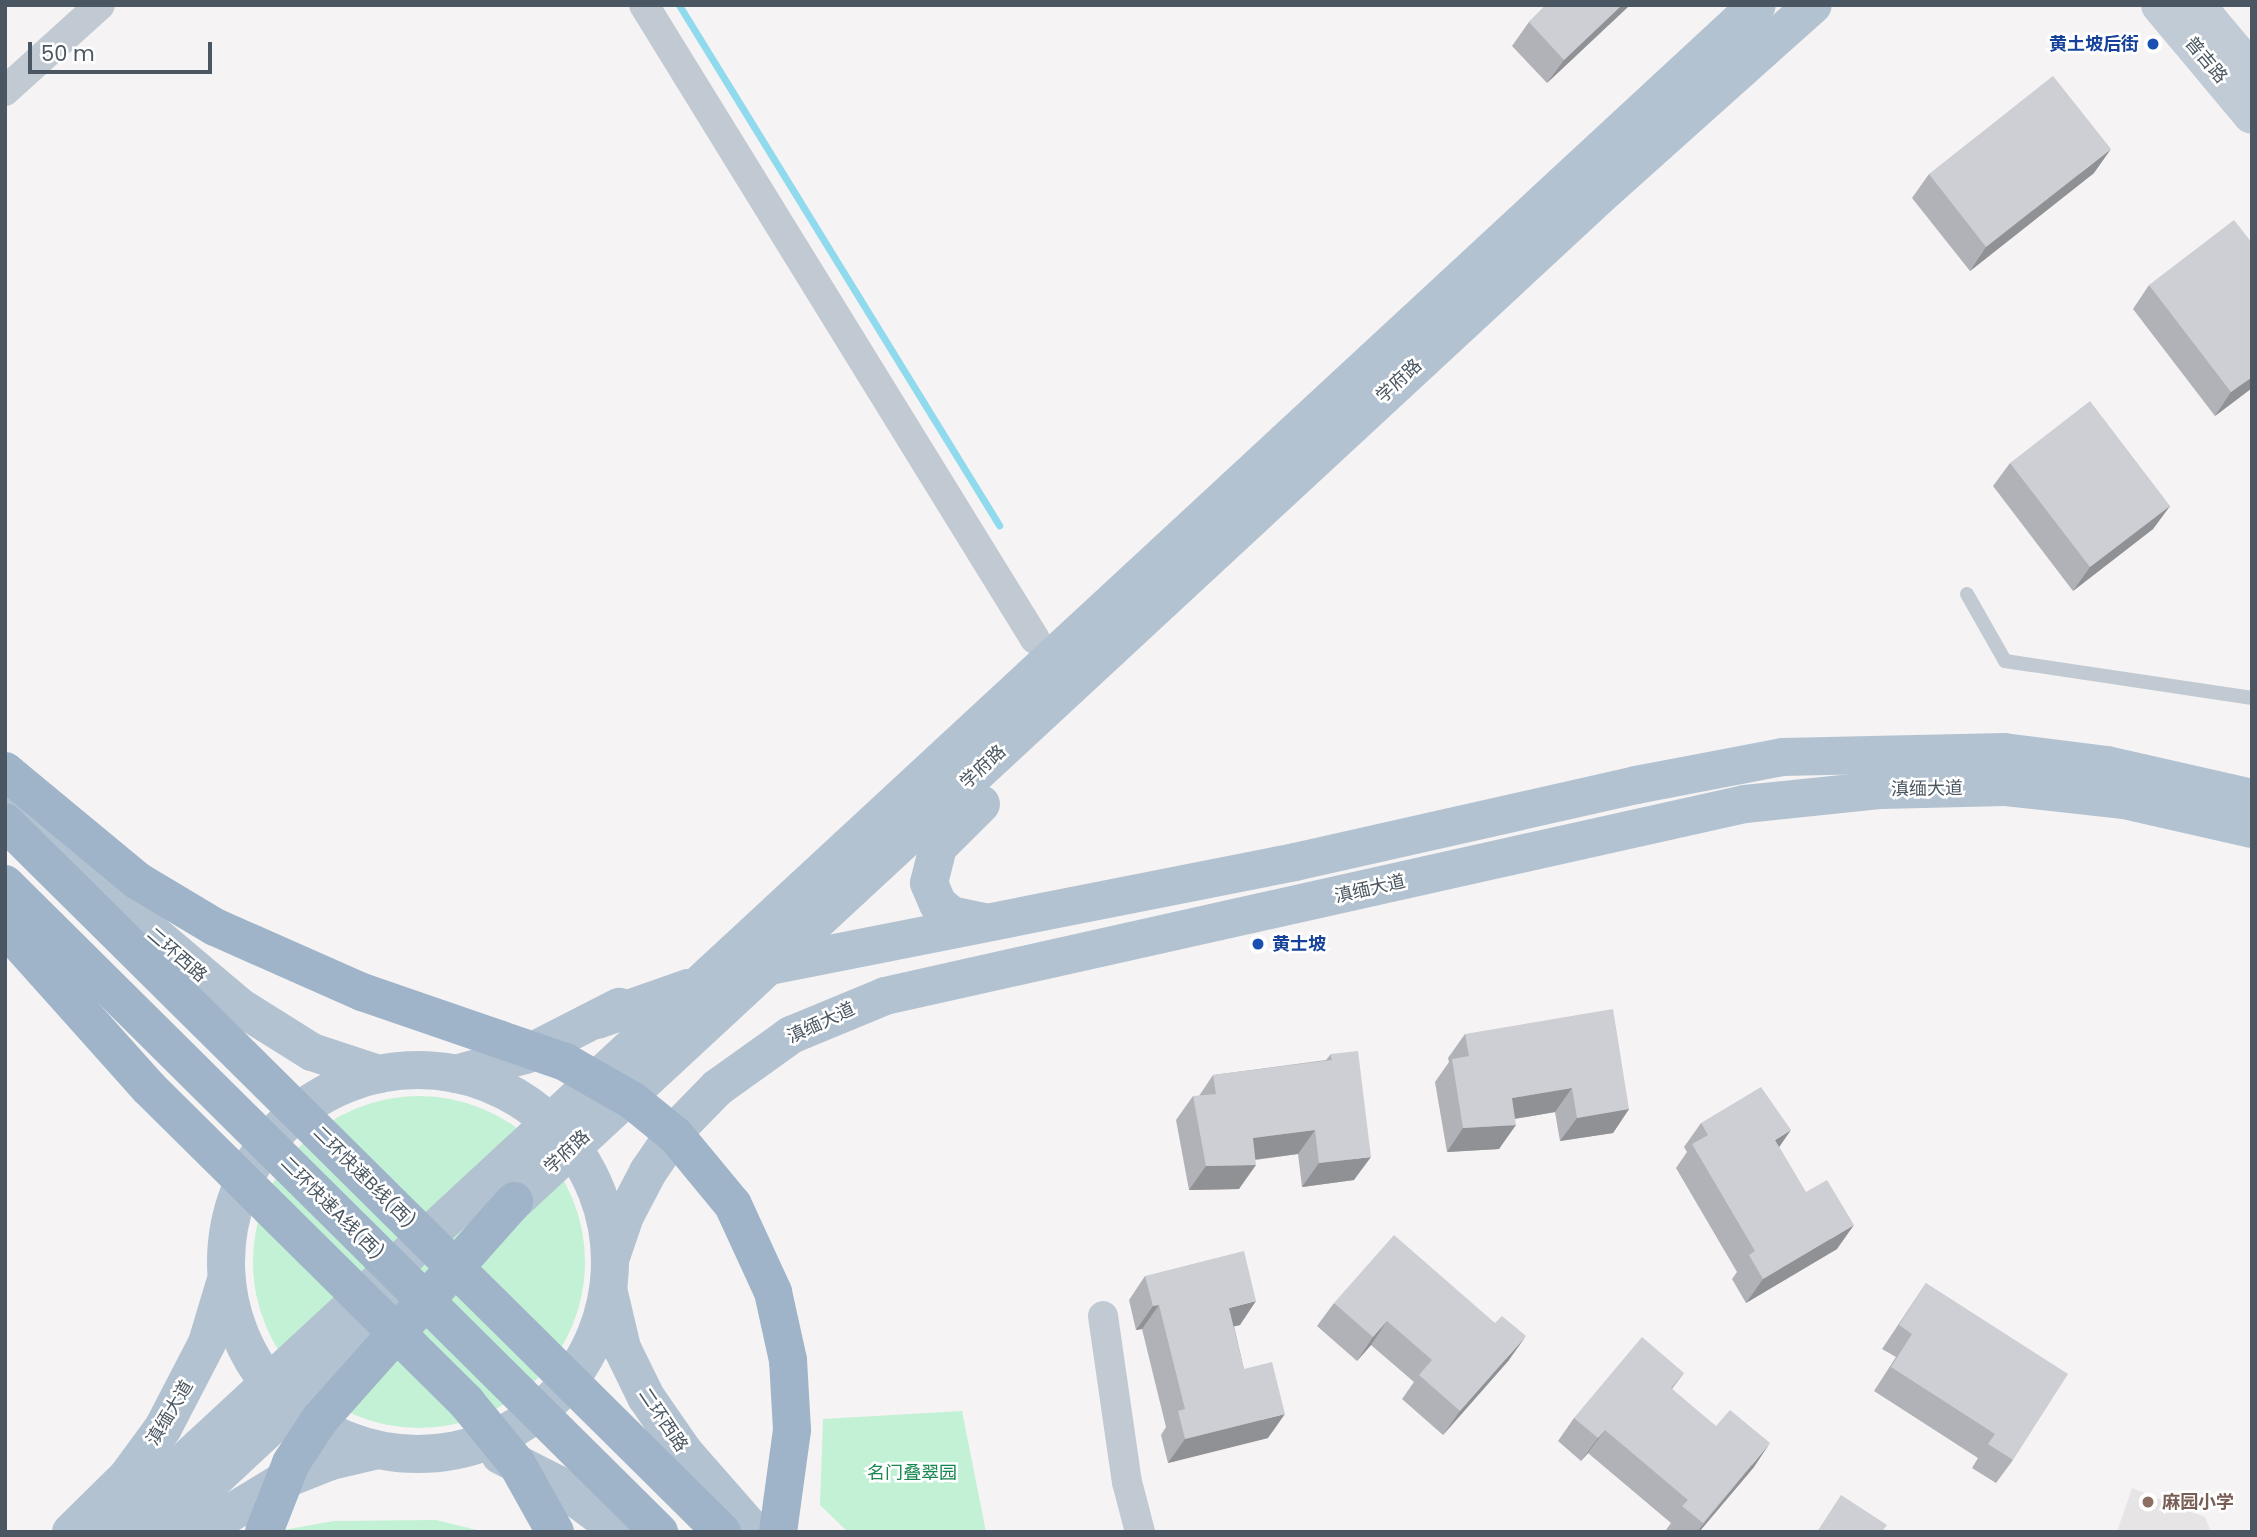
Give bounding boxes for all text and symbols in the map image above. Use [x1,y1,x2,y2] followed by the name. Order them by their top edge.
[32,28,215,72] scale bar
[2180,32,2232,88] street label: 普吉路
[2049,33,2139,55] place label: 黄土坡后街
[2145,36,2161,52] marker: 黄土坡后街
[41,39,95,68] text: 50 m
[1372,355,1426,407] street label: 学府路
[956,741,1010,793] street label: 学府路
[1891,778,1963,800] street label: 滇缅大道
[1332,870,1408,908] street label: 滇缅大道
[143,923,211,987] street label: 二环西路
[1272,933,1326,955] place label: 黄士坡
[1250,936,1266,952] marker: 黄士坡
[784,998,858,1048] street label: 滇缅大道
[308,1121,420,1233] street label: 二环快速B线(西)
[540,1126,594,1178] street label: 学府路
[276,1152,388,1264] street label: 二环快速A线(西)
[142,1377,198,1449] street label: 滇缅大道
[634,1384,692,1456] street label: 二环西路
[867,1462,957,1484] park label: 名门叠翠园
[2162,1491,2234,1513] place label: 麻园小学
[2140,1494,2156,1510] marker: 麻园小学

